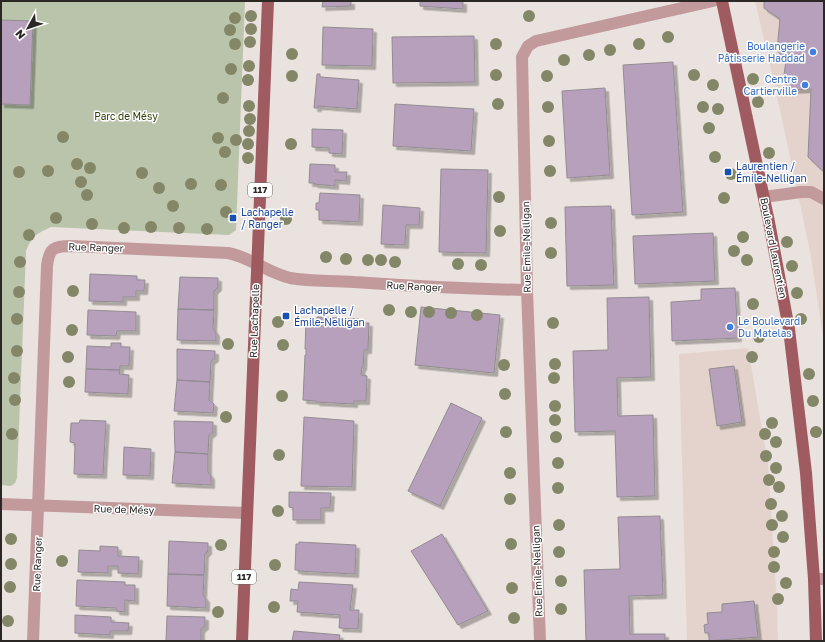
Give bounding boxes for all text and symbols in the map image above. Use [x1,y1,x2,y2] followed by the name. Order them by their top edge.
[8,8,48,48] north arrow
[12,27,28,42] text: N
[718,40,805,64] place label: Boulangerie Pâtisserie Haddad
[808,47,818,57] marker: Boulangerie Pâtisserie Haddad
[743,73,797,97] place label: Centre Cartierville
[800,80,810,90] marker: Centre Cartierville
[94,110,158,122] park label: Parc de Mésy
[736,160,807,184] place label: Laurentien / Émile-Nelligan
[723,167,733,177] marker: Laurentien / Émile-Nelligan
[248,183,272,197] road number: 117
[758,196,790,300] street label: Boulevard Laurentien
[519,201,533,293] street label: Rue Emile-Nelligan
[241,206,294,230] place label: Lachapelle / Ranger
[228,213,238,223] marker: Lachapelle / Ranger
[68,240,124,254] street label: Rue Ranger
[386,279,442,293] street label: Rue Ranger
[247,284,261,358] street label: Rue Lachapelle
[294,304,365,328] place label: Lachapelle / Émile-Nelligan
[281,311,291,321] marker: Lachapelle / Émile-Nelligan
[738,315,800,339] place label: Le Boulevard Du Matelas
[725,322,735,332] marker: Le Boulevard Du Matelas
[93,502,155,516] street label: Rue de Mésy
[529,525,545,617] street label: Rue Emile-Nelligan
[30,536,44,592] street label: Rue Ranger
[232,570,256,584] road number: 117

